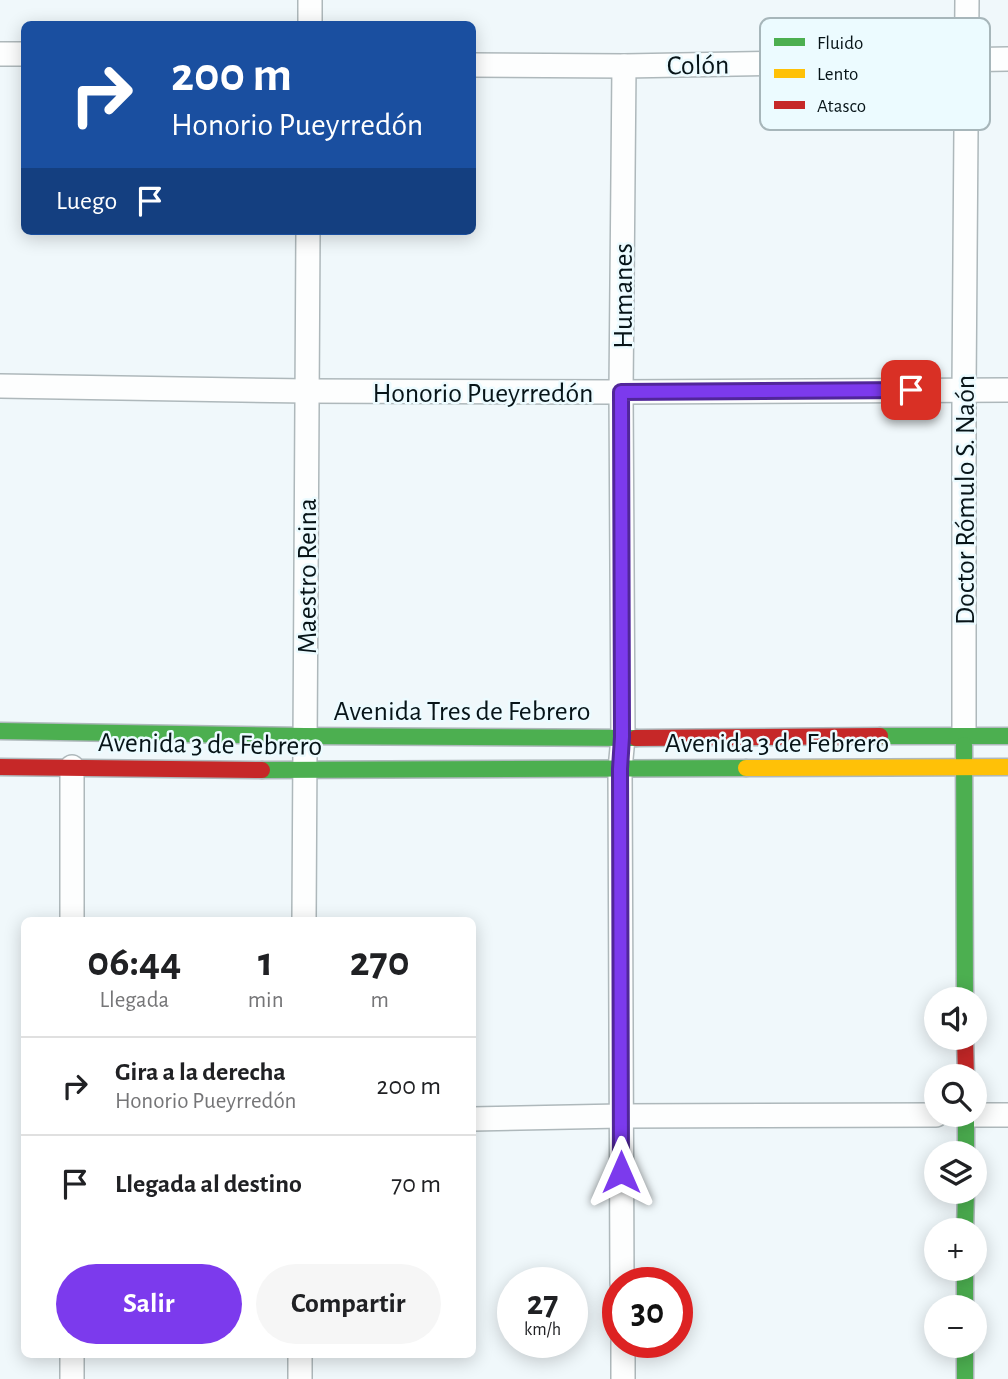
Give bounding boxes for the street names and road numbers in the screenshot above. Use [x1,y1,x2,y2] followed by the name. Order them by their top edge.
[666,51,730,81] street label: Colón
[610,243,638,349] street label: Humanes
[952,375,980,625] street label: Doctor Rómulo S. Naón
[373,380,593,408] street label: Honorio Pueyrredón
[294,498,322,654] street label: Maestro Reina
[333,698,591,726] street label: Avenida Tres de Febrero
[98,729,322,761] street label: Avenida 3 de Febrero
[665,730,889,758] street label: Avenida 3 de Febrero

